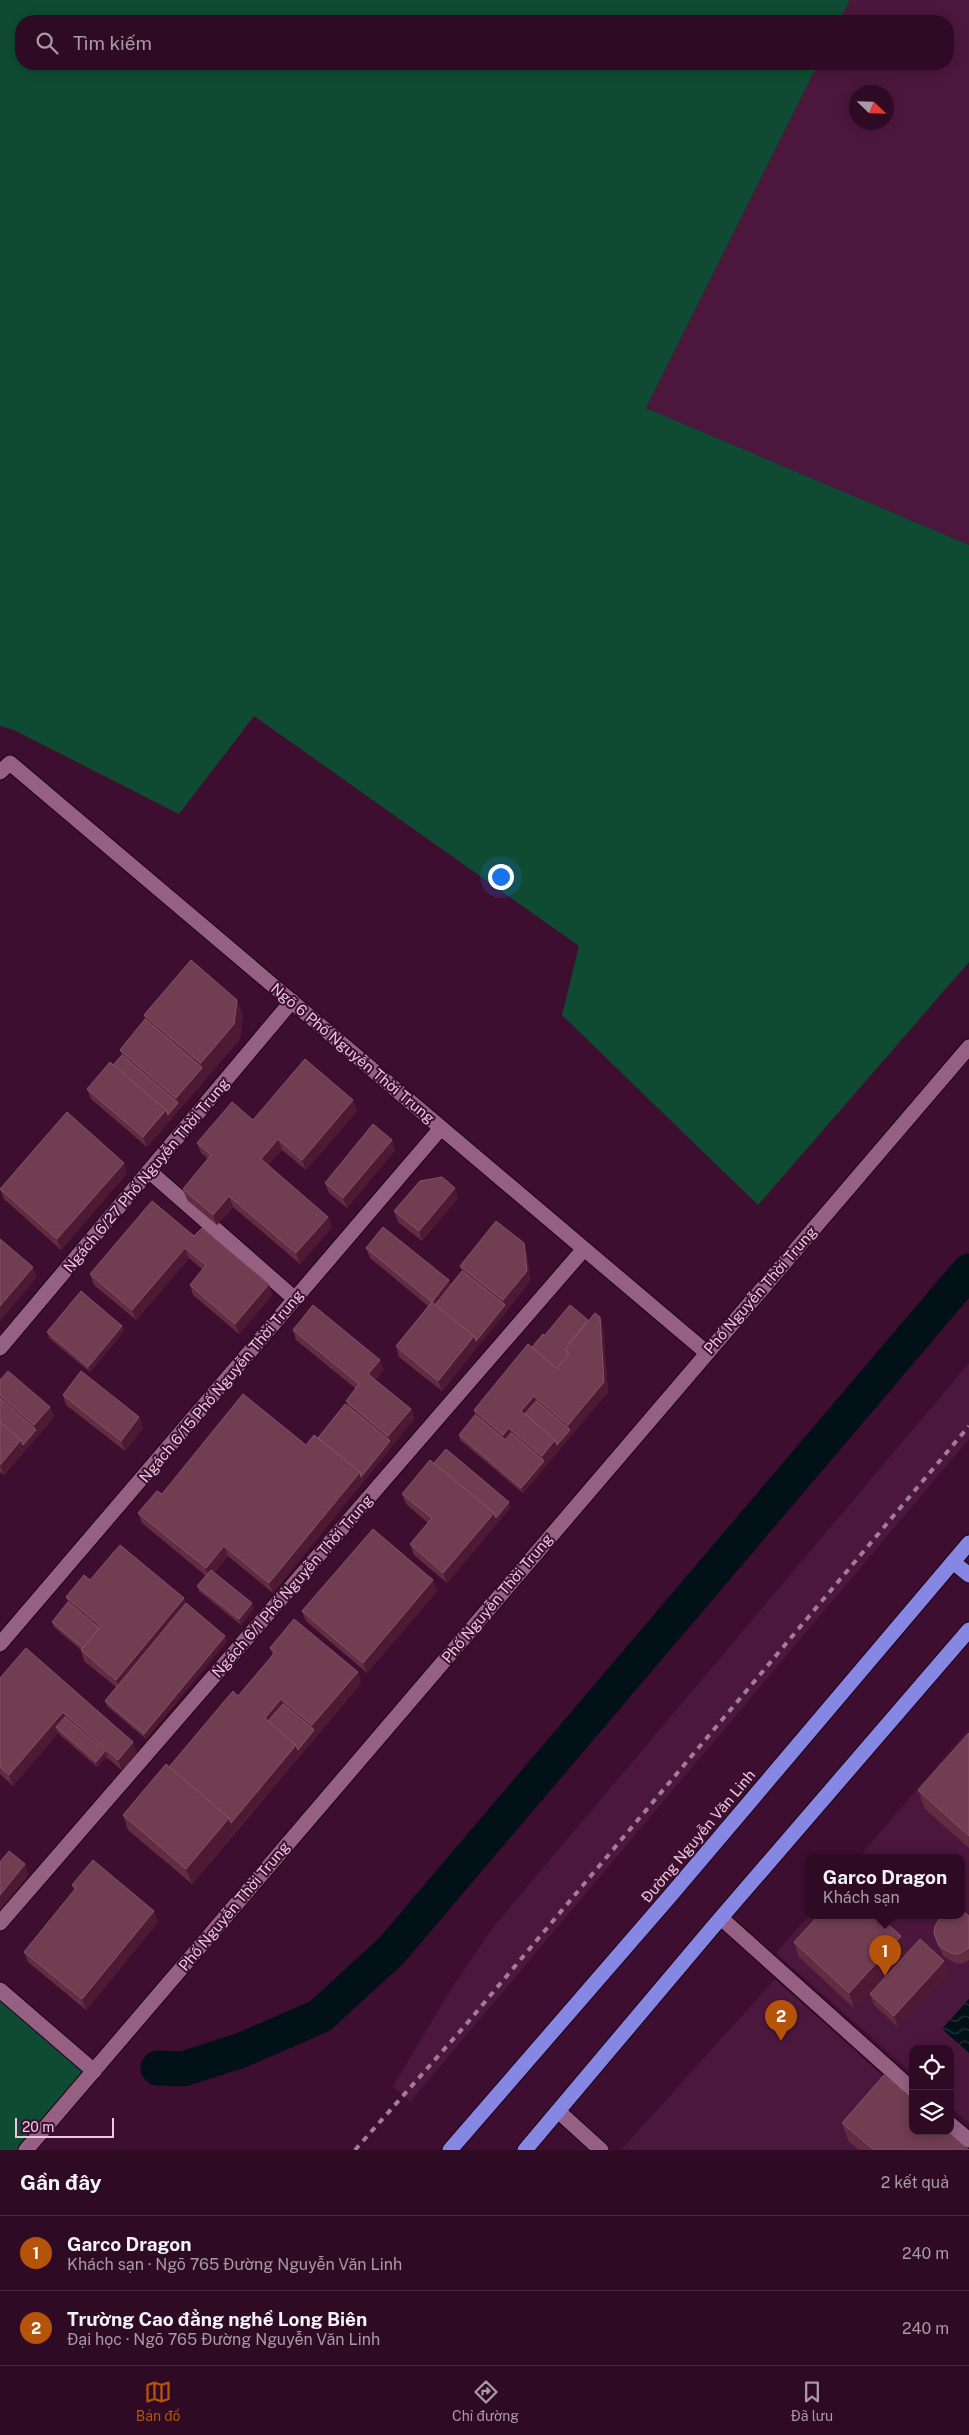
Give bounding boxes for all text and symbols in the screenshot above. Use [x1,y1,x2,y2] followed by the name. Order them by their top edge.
[15,15,954,70] search box
[33,29,61,57] icon: search
[73,32,152,54] text: Tìm kiếm
[849,85,894,130] north arrow
[488,864,514,890] your location
[268,980,438,1126] street label: Ngõ 6 Phố Nguyễn Thời Trung
[60,1075,232,1275] street label: Ngách 6/27 Phố Nguyễn Thời Trung
[700,1223,820,1357] street label: Phố Nguyễn Thời Trung
[135,1286,307,1486] street label: Ngách 6/15 Phố Nguyễn Thời Trung
[208,1491,376,1681] street label: Ngách 6/1 Phố Nguyễn Thời Trung
[438,1530,556,1666] street label: Phố Nguyễn Thời Trung
[638,1766,758,1906] street label: Đường Nguyễn Văn Linh
[175,1838,293,1974] street label: Phố Nguyễn Thời Trung
[805,1854,965,1919] popup
[823,1866,947,1888] text: Garco Dragon
[823,1888,900,1907] text: Khách sạn
[869,1935,901,1976] pin: 1
[765,2000,797,2041] pin: 2
[909,2045,954,2135] map controls
[909,2045,954,2090] button: locate
[909,2090,954,2135] button: layers
[15,2115,114,2138] scale bar
[22,2119,54,2135] text: 20 m
[20,2170,102,2195] text: Gần đây
[881,2173,949,2192] text: 2 kết quả
[67,2233,191,2255] text: Garco Dragon
[33,2244,39,2263] text: 1
[902,2244,949,2263] text: 240 m
[67,2255,402,2274] text: Khách sạn · Ngõ 765 Đường Nguyễn Văn Linh
[67,2308,367,2330] text: Trường Cao đẳng nghề Long Biên
[31,2319,41,2338] text: 2
[902,2319,949,2338] text: 240 m
[67,2330,380,2349] text: Đại học · Ngõ 765 Đường Nguyễn Văn Linh
[136,2378,180,2424] tab: Bản đồ
[452,2378,519,2424] tab: Chỉ đường
[791,2378,833,2424] tab: Đã lưu

